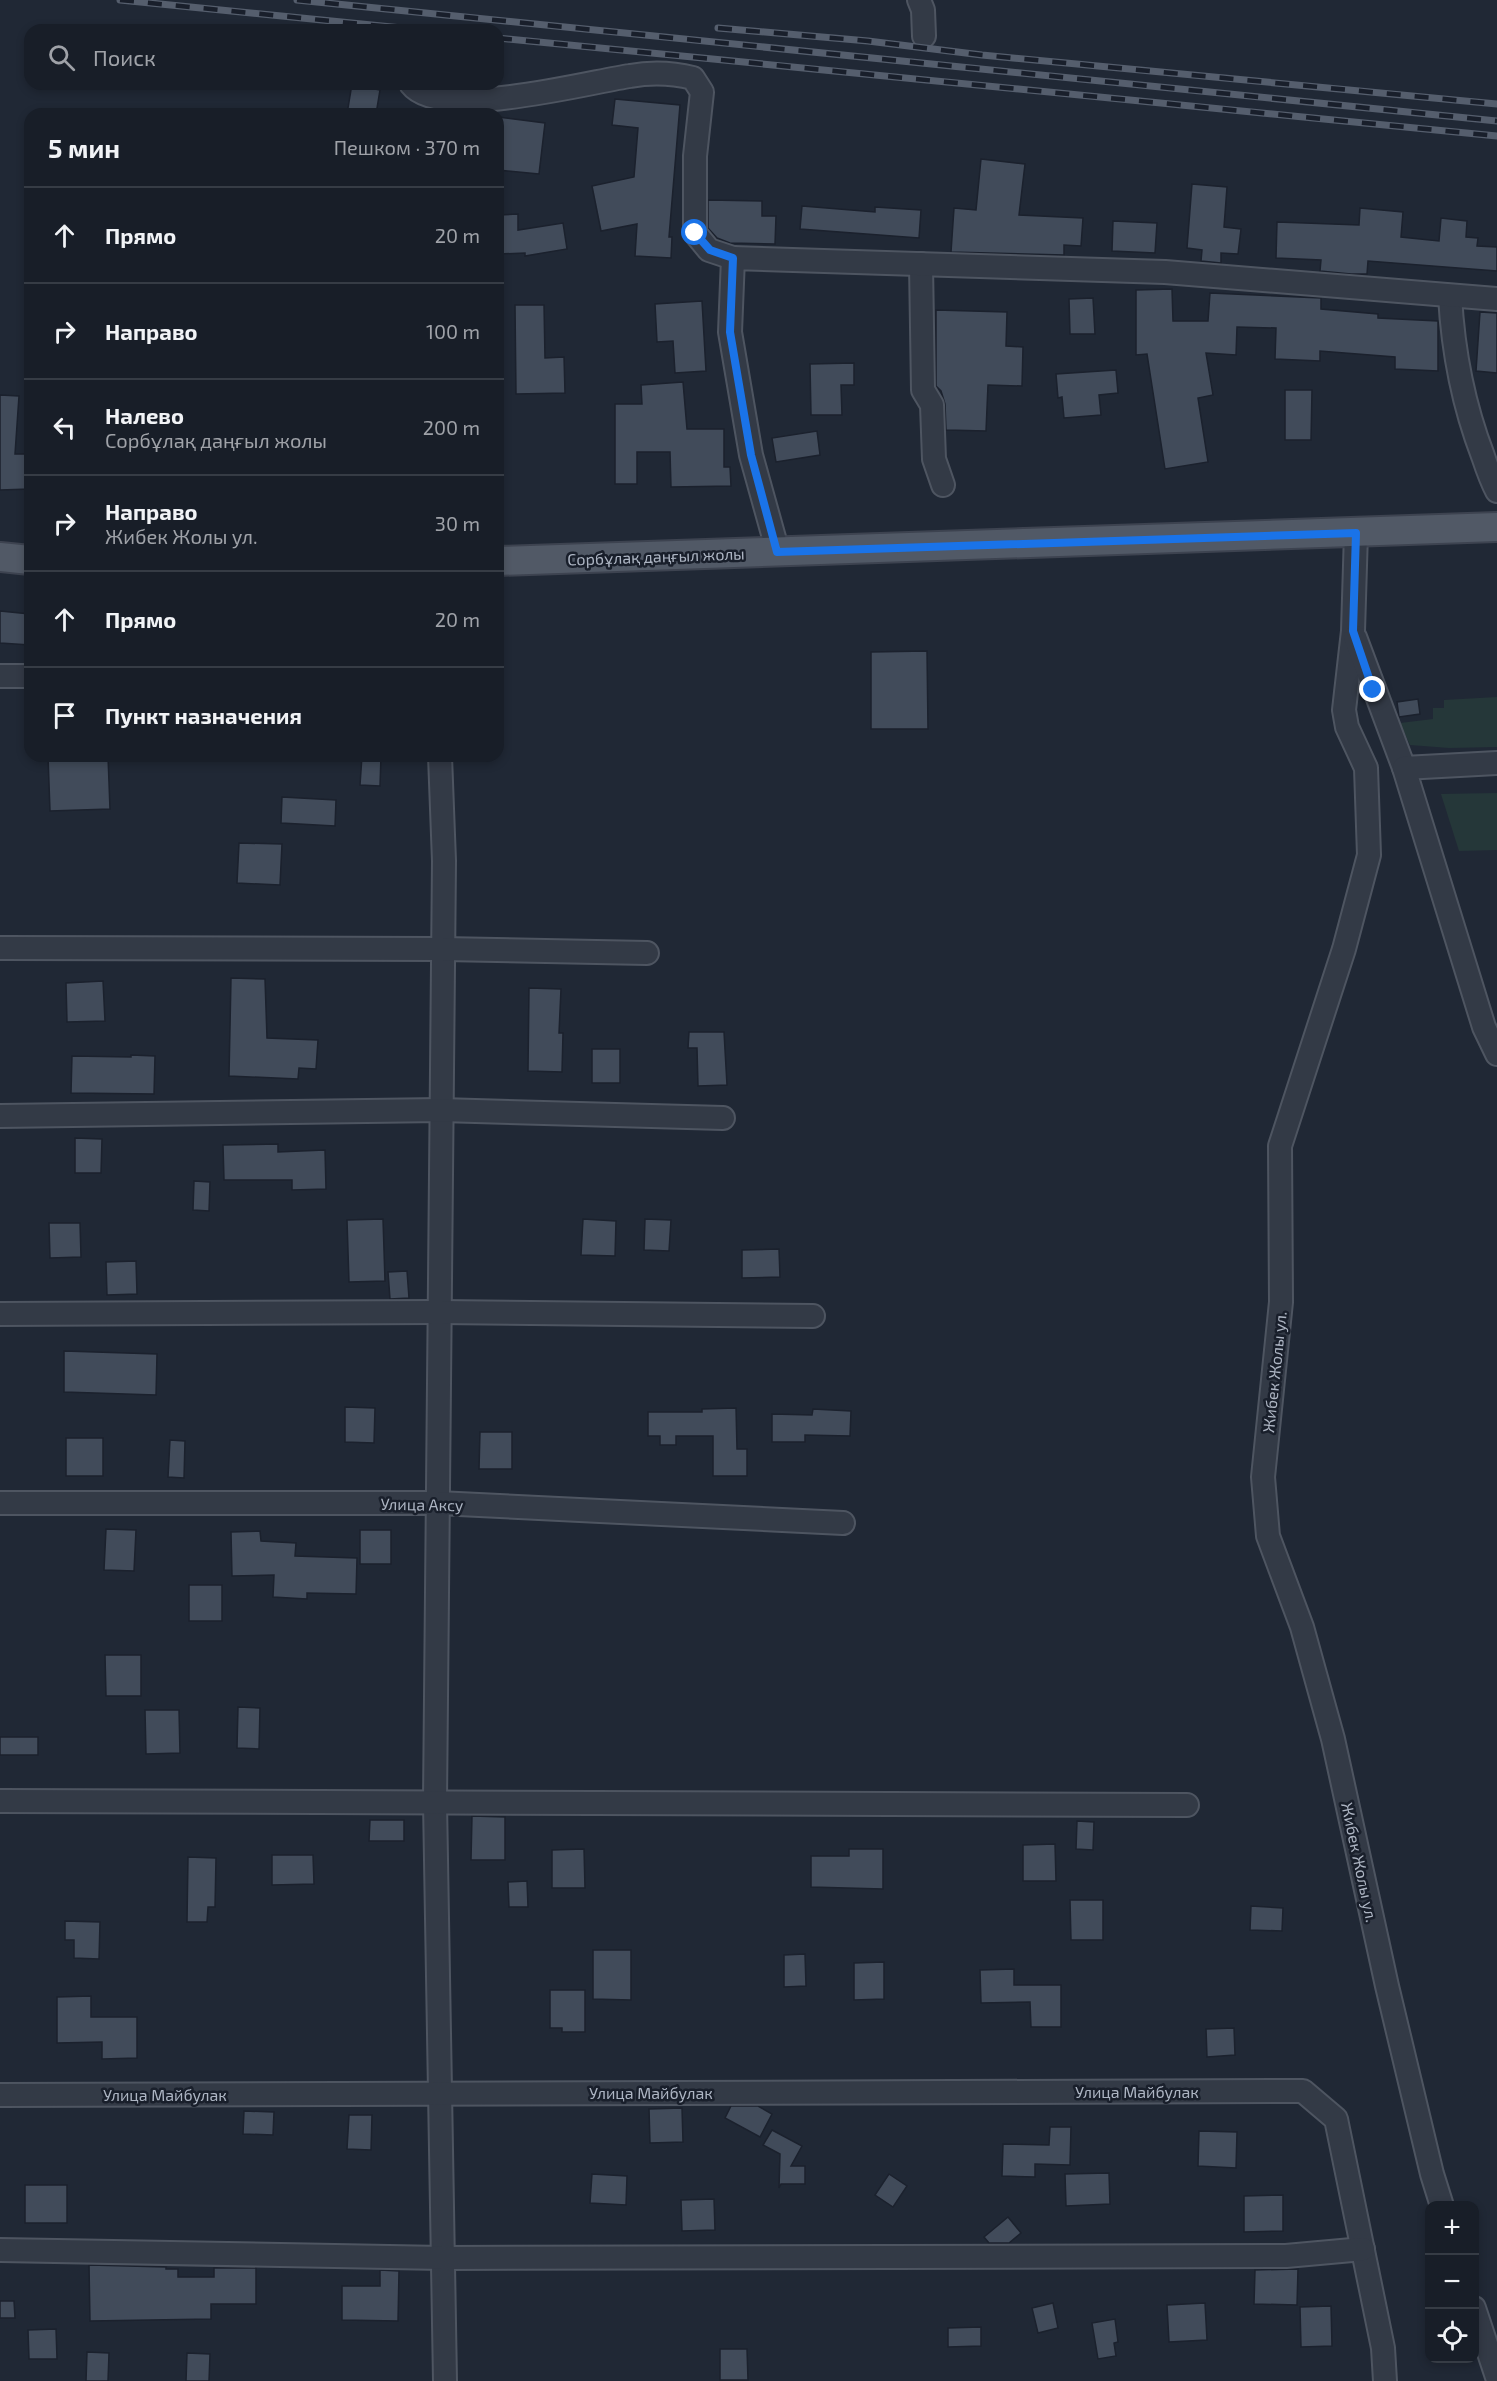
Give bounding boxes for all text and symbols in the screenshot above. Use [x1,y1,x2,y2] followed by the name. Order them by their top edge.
[24,24,504,90] search box
[45,41,78,74] icon: search
[93,44,156,70] text: Поиск
[48,132,120,163] text: 5 мин
[334,135,480,159] text: Пешком · 370 m
[48,219,81,252] icon: ahead
[681,219,707,245] route start
[105,222,176,248] text: Прямо
[435,223,480,247] text: 20 m
[48,315,81,348] icon: right
[105,318,198,344] text: Направо
[426,319,480,343] text: 100 m
[105,402,184,428] text: Налево
[48,411,81,444] icon: left
[423,415,480,439] text: 200 m
[105,428,327,452] text: Сорбұлақ даңғыл жолы
[105,498,198,524] text: Направо
[48,507,81,540] icon: right
[435,511,480,535] text: 30 m
[105,524,258,548] text: Жибек Жолы ул.
[567,543,745,569] street label: Сорбұлақ даңғыл жолы
[48,603,81,636] icon: ahead
[105,606,176,632] text: Прямо
[435,607,480,631] text: 20 m
[1359,676,1385,702] route end
[48,699,81,732] icon: arrive
[105,702,302,728] text: Пункт назначения
[1258,1310,1291,1434] street label: Жибек Жолы ул.
[380,1494,464,1515] street label: Улица Аксу
[1337,1800,1382,1924] street label: Жибек Жолы ул.
[1075,2082,1199,2102] street label: Улица Майбулак
[589,2083,713,2103] street label: Улица Майбулак
[103,2085,227,2105] street label: Улица Майбулак
[1425,2201,1479,2363] map controls
[1425,2201,1479,2255] button: +
[1425,2255,1479,2309] button: −
[1425,2309,1479,2363] button: locate

